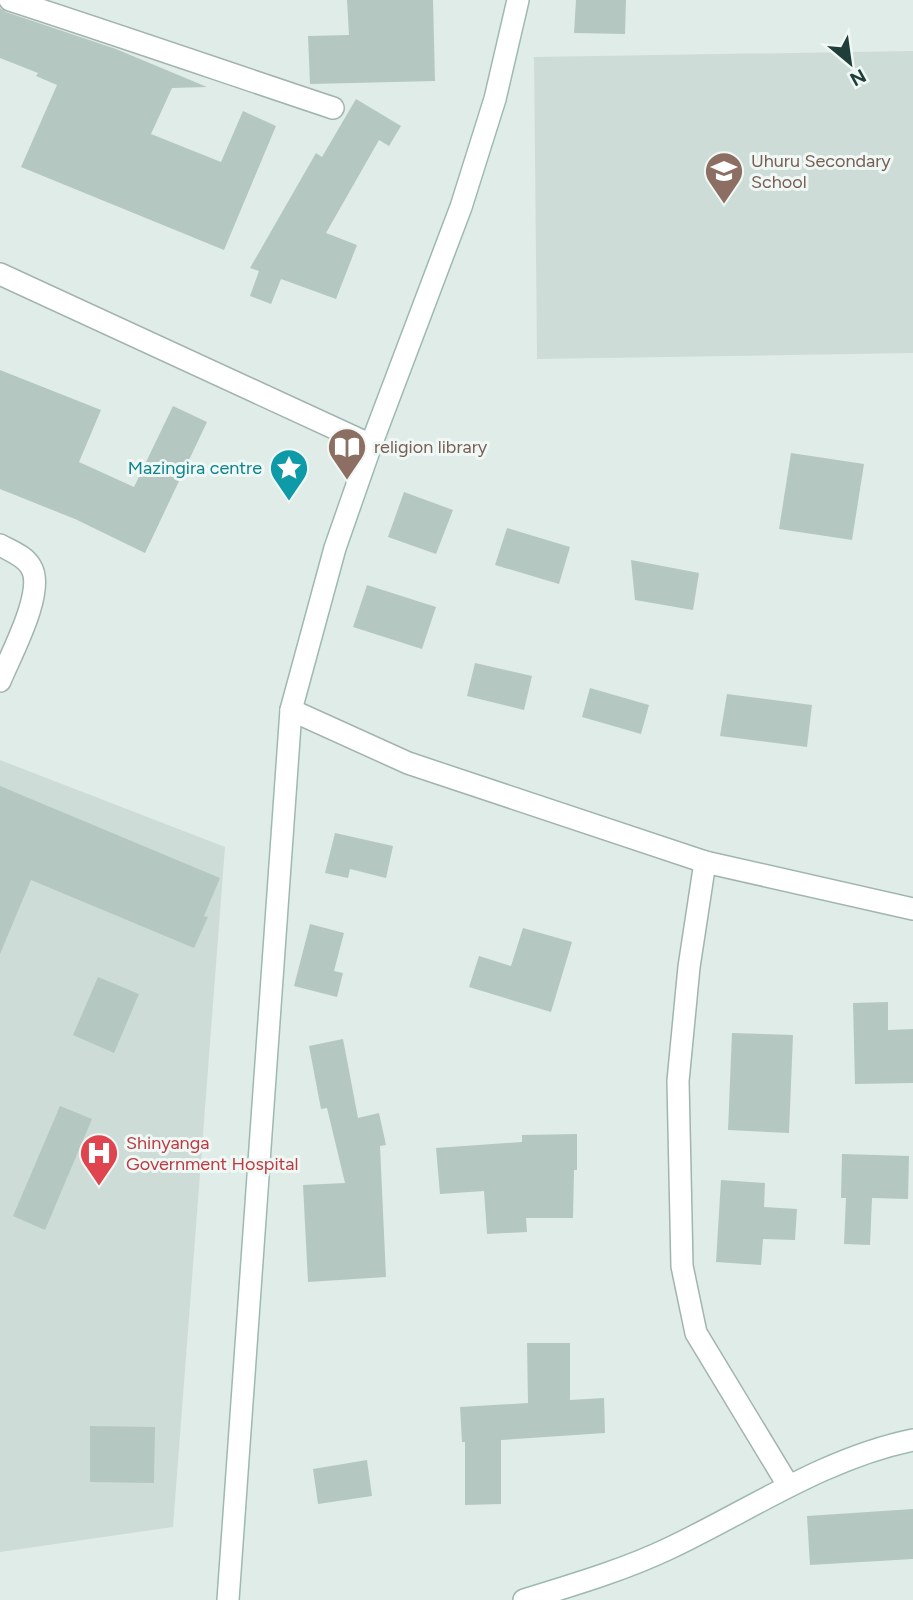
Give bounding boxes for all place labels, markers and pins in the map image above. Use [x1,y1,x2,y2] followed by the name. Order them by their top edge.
[703,150,745,205] school or university icon: Uhuru Secondary School
[751,150,891,193] place label: Uhuru Secondary School
[326,426,368,481] library icon: religion library
[374,436,488,458] place label: religion library
[268,447,310,502] place icon: Mazingira centre
[128,457,262,479] place label: Mazingira centre
[78,1132,120,1187] hospital icon: Shinyanga Government Hospital
[126,1132,298,1175] place label: Shinyanga Government Hospital

